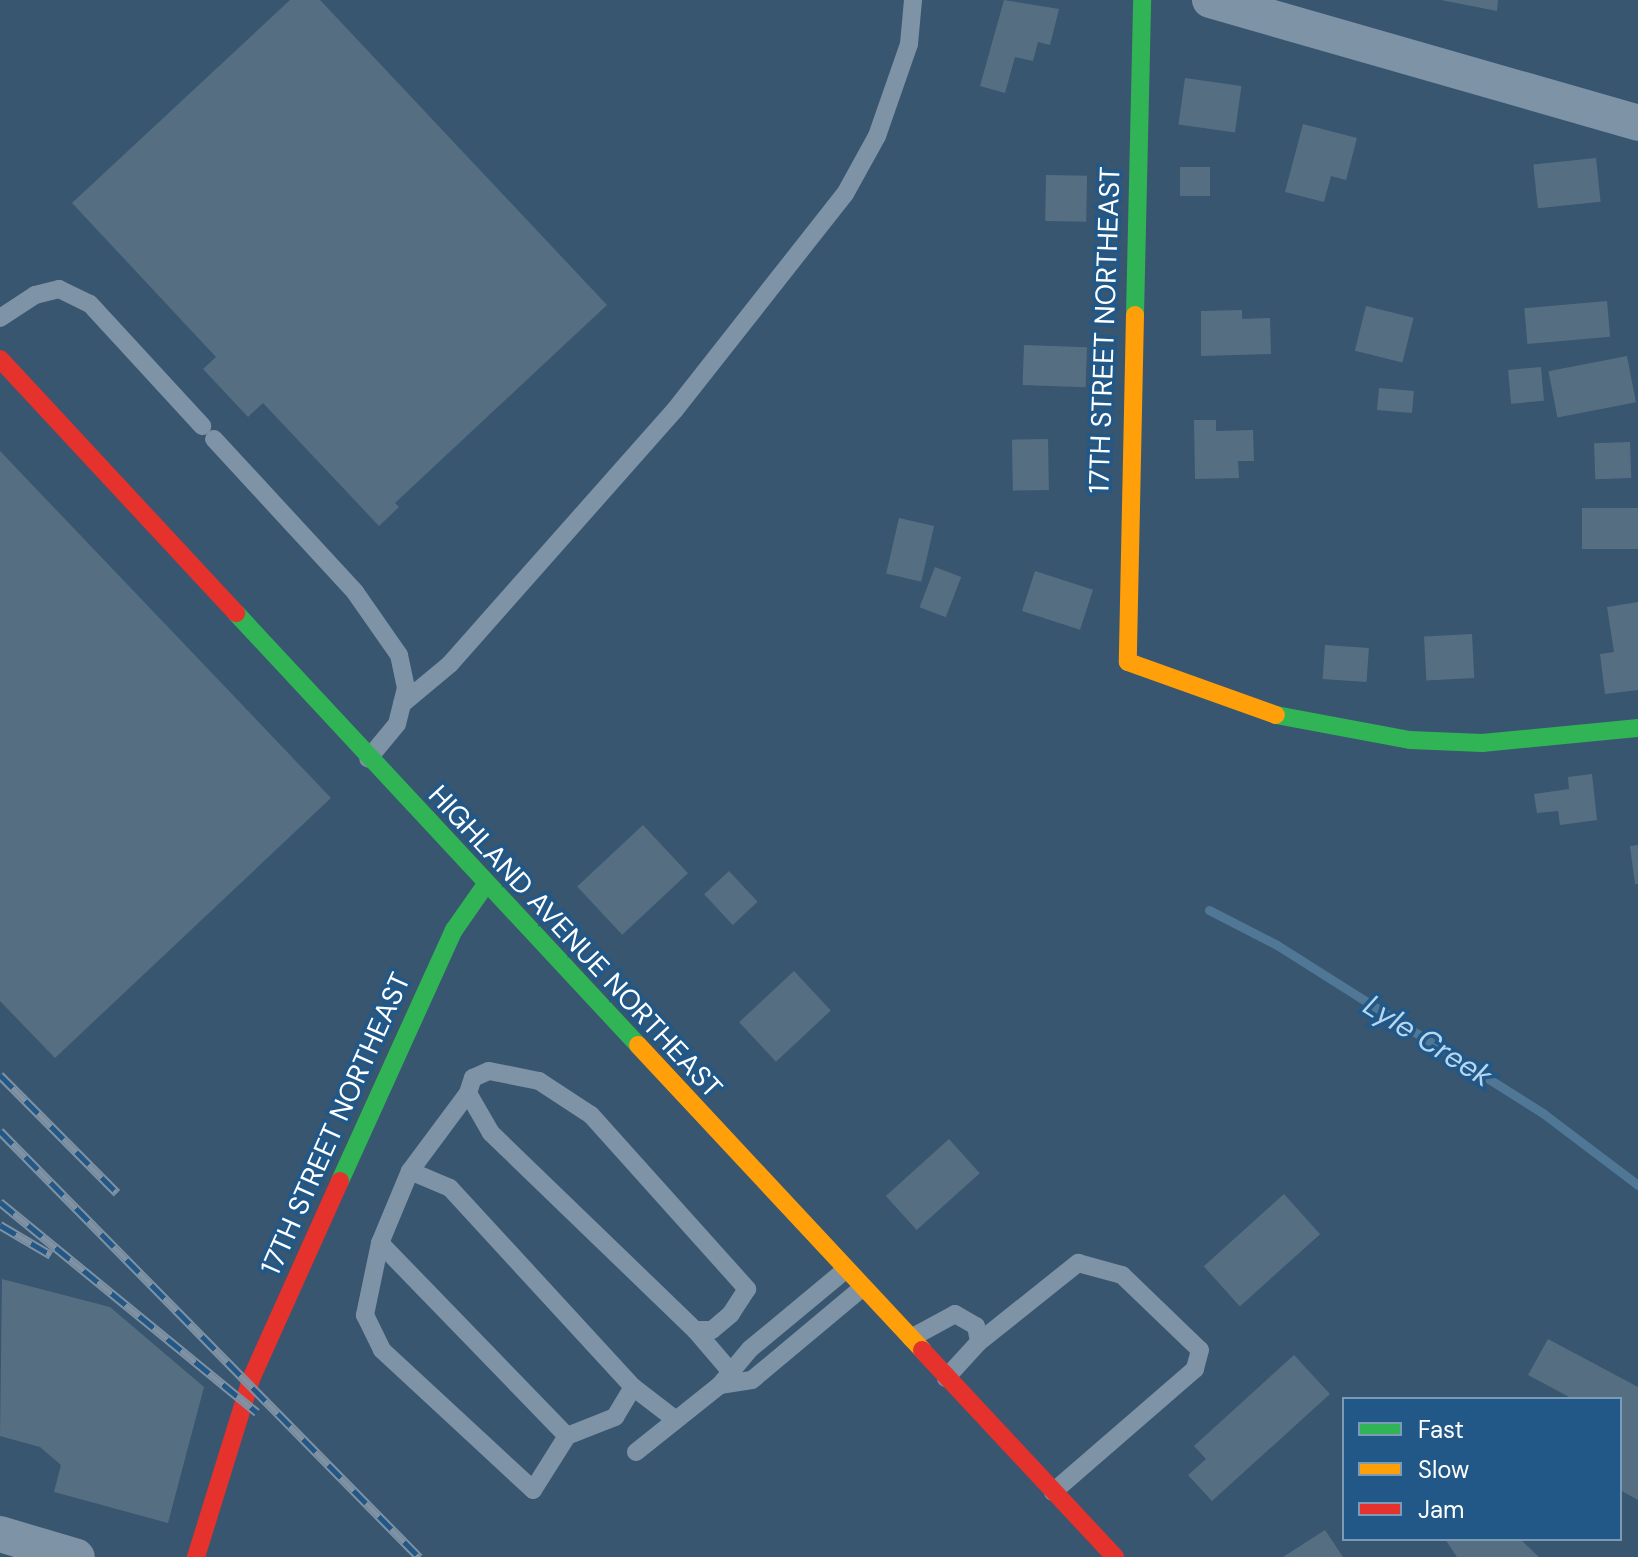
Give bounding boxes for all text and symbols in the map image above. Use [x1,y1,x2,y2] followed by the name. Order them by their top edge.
[1083,166,1127,494] street label: 17TH STREET NORTHEAST
[421,779,729,1105] street label: HIGHLAND AVENUE NORTHEAST
[254,968,418,1280] street label: 17TH STREET NORTHEAST
[1357,987,1499,1095] water label: Lyle Creek
[1342,1397,1622,1541] legend
[1418,1414,1464,1445] text: Fast
[1418,1454,1469,1485] text: Slow
[1418,1494,1464,1525] text: Jam

